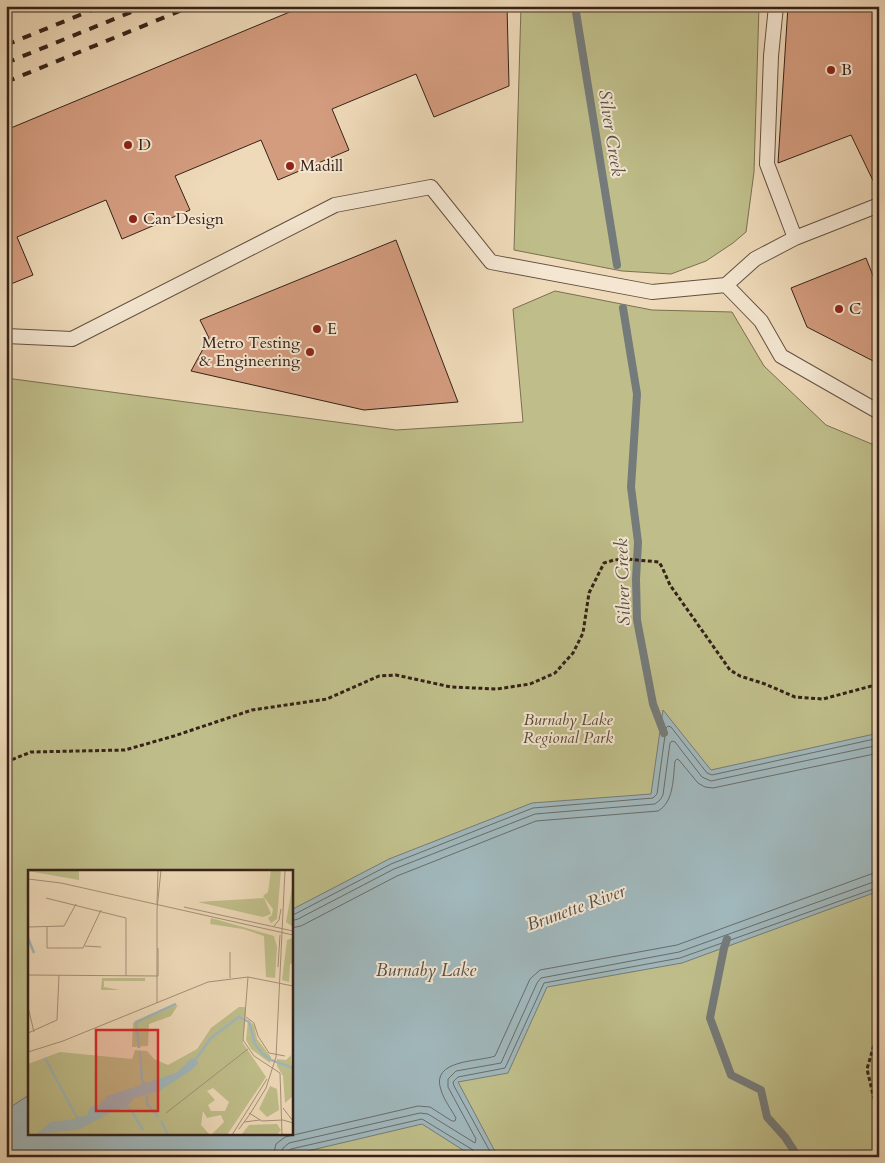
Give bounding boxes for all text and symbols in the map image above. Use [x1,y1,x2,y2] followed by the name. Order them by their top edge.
[841,59,852,81] place label: B
[825,64,837,76] marker: B
[592,88,630,178] water label: Silver Creek
[138,134,151,156] place label: D
[122,139,134,151] marker: D
[300,155,343,177] place label: Madill
[284,160,296,172] marker: Madill
[143,208,224,230] place label: Can Design
[127,213,139,225] marker: Can Design
[849,298,861,320] place label: C
[833,303,845,315] marker: C
[327,318,337,340] place label: E
[311,323,323,335] marker: E
[199,332,300,372] place label: Metro Testing & Engineering
[304,346,316,358] marker: Metro Testing & Engineering
[609,538,637,626] water label: Silver Creek
[523,709,613,749] park label: Burnaby Lake Regional Park
[28,870,292,1136] inset map
[523,878,630,937] water label: Brunette River
[376,958,477,983] water label: Burnaby Lake

